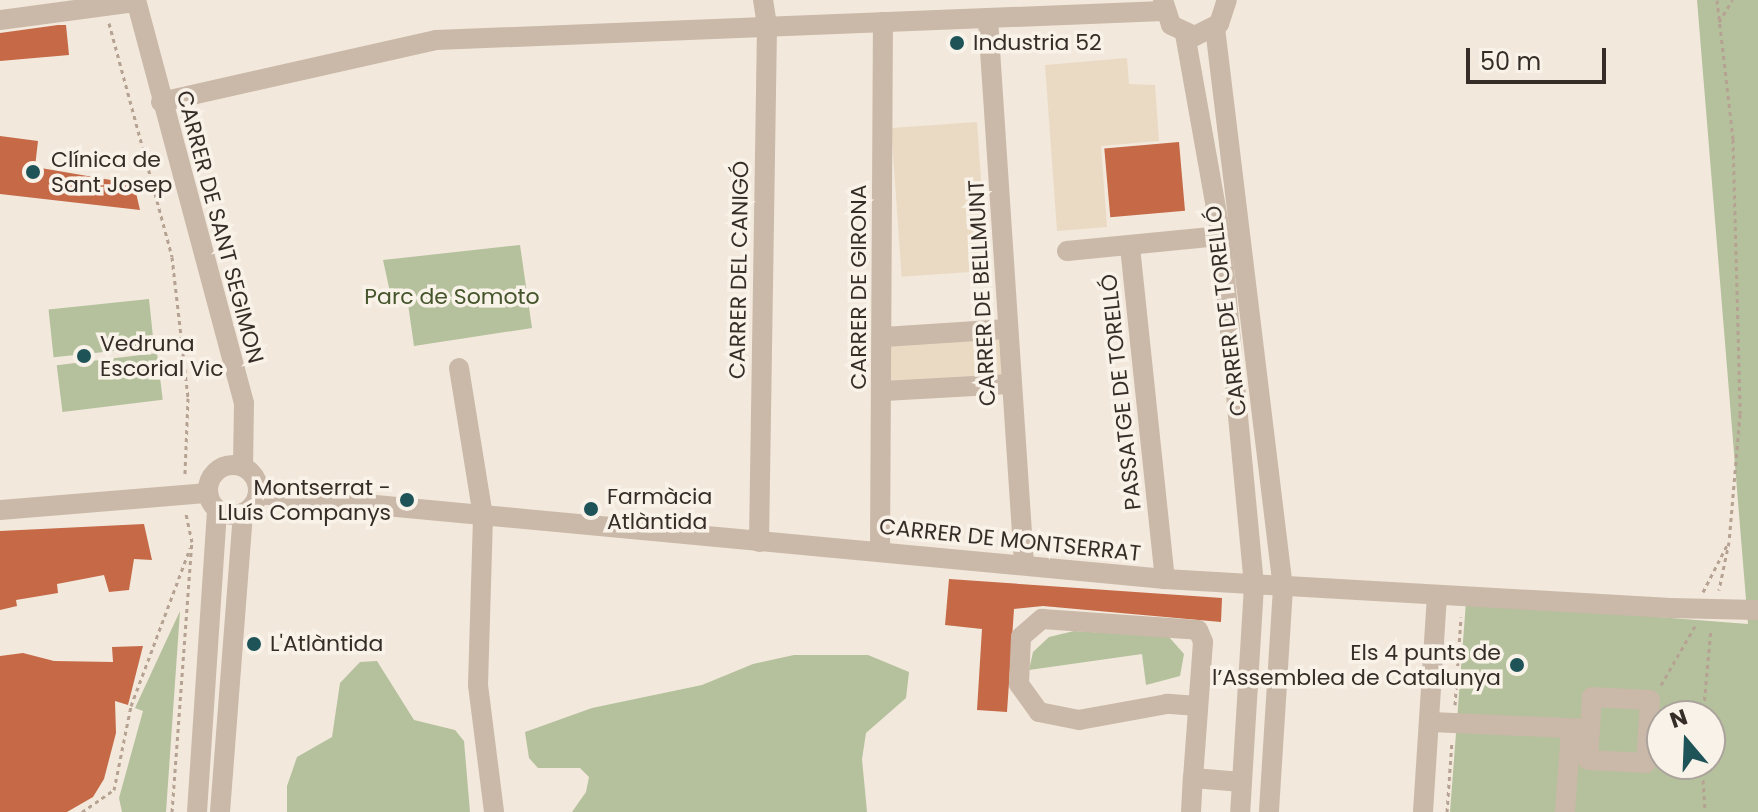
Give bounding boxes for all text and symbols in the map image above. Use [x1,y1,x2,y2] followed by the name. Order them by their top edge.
[973,30,1102,56] place label: Industria 52
[1470,32,1610,82] scale bar
[948,34,966,52] marker: Industria 52
[1480,45,1541,78] text: 50 m
[171,88,269,366] street label: CARRER DE SANT SEGIMON
[51,146,172,198] place label: Clínica de Sant Josep
[22,161,44,183] marker: Clínica de Sant Josep
[724,161,754,379] street label: CARRER DEL CANIGÓ
[963,179,1001,407] street label: CARRER DE BELLMUNT
[846,184,872,390] street label: CARRER DE GIRONA
[1200,204,1252,418] street label: CARRER DE TORELLÓ
[1095,273,1147,511] street label: PASSATGE DE TORELLÓ
[364,284,540,310] park label: Parc de Somoto
[100,330,224,382] place label: Vedruna Escorial Vic
[75,347,93,365] marker: Vedruna Escorial Vic
[218,474,391,526] place label: Montserrat - Lluís Companys
[607,483,712,534] place label: Farmàcia Atlàntida
[398,491,416,509] marker: Montserrat - Lluís Companys
[582,500,600,518] marker: Farmàcia Atlàntida
[878,513,1142,567] street label: CARRER DE MONTSERRAT
[270,631,383,657] place label: L'Atlàntida
[245,635,263,653] marker: L'Atlàntida
[1212,639,1501,690] place label: Els 4 punts de l’Assemblea de Catalunya
[1508,656,1526,674] marker: Els 4 punts de l’Assemblea de Catalunya
[1646,700,1726,780] north arrow
[1666,701,1692,736] text: N

